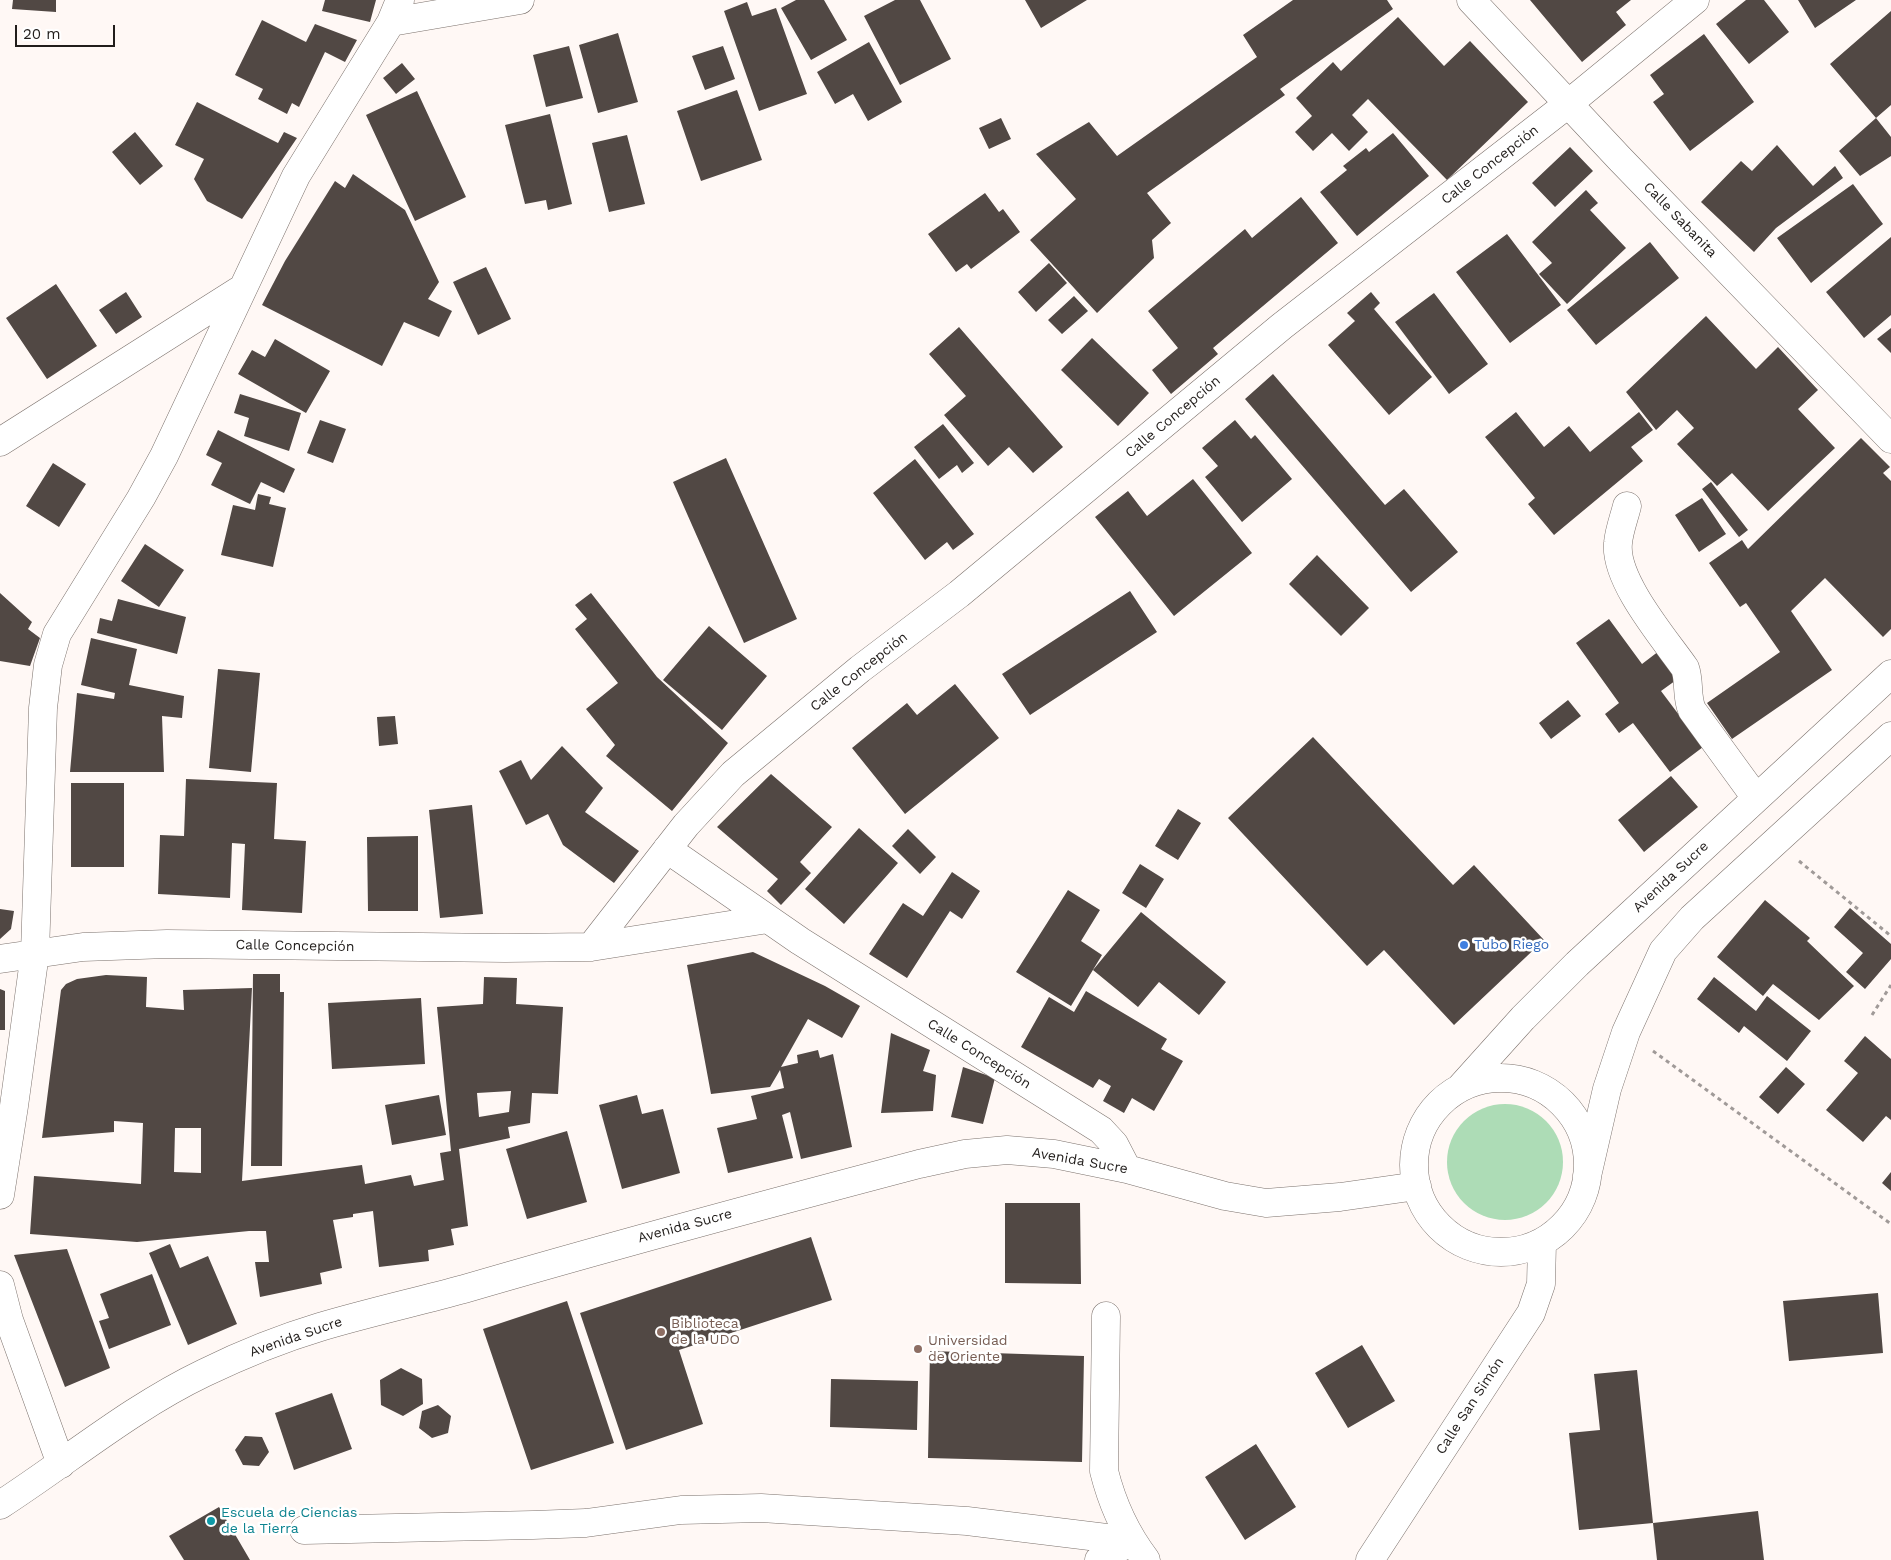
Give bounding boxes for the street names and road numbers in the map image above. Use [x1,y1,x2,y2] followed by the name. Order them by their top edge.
[1438,122,1542,208] street label: Calle Concepción
[1640,179,1720,261] street label: Calle Sabanita
[1122,372,1224,462] street label: Calle Concepción
[807,629,911,715] street label: Calle Concepción
[1630,838,1712,916] street label: Avenida Sucre
[235,937,355,955] street label: Calle Concepción
[924,1015,1034,1093] street label: Calle Concepción
[1031,1144,1129,1178] street label: Avenida Sucre
[636,1205,734,1247] street label: Avenida Sucre
[247,1313,345,1361] street label: Avenida Sucre
[1432,1354,1508,1458] street label: Calle San Simón

